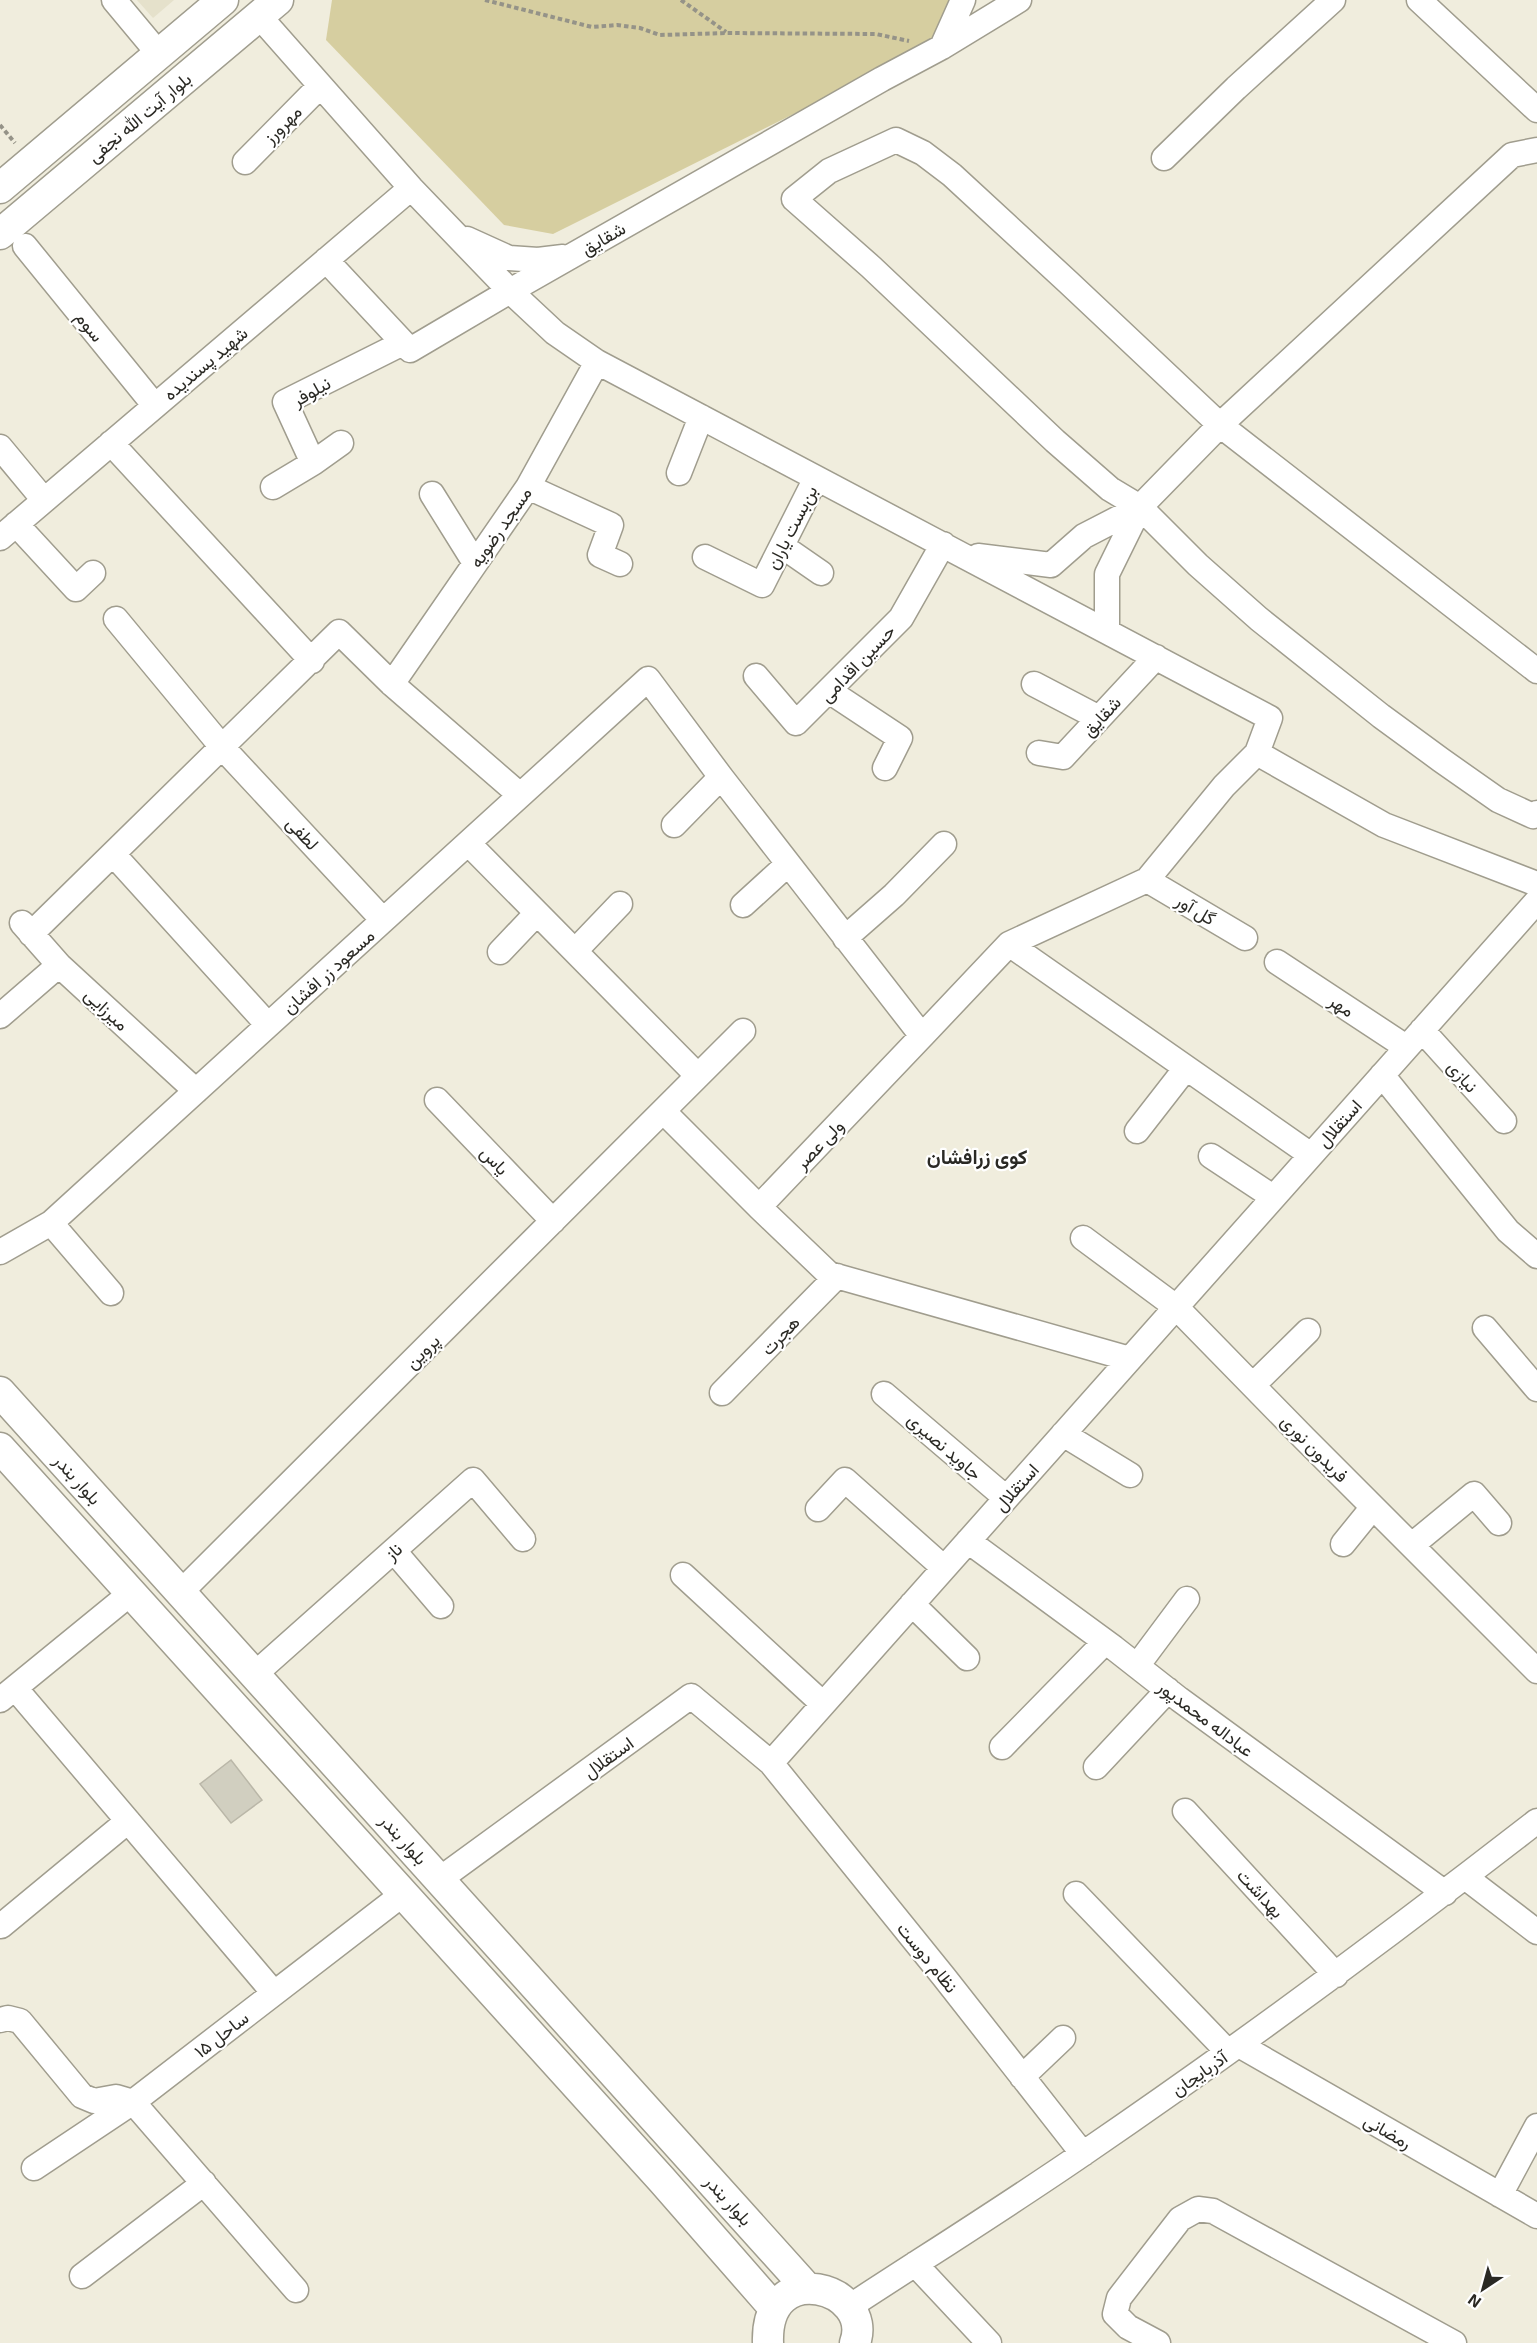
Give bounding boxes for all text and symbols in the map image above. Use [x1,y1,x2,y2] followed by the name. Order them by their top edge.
[83,67,196,168] street label: بلوار آیت الله نجفی
[257,100,307,149] street label: مهرورز
[577,217,630,260] street label: شقایق
[70,306,109,347] street label: سوم
[158,321,253,406] street label: شهید پسندیده
[287,371,335,412] street label: نیلوفر
[761,481,822,573] street label: بن‌بست یاران
[464,482,537,572] street label: مسجد رضویه
[815,620,900,707] street label: حسین اقدامی
[1077,691,1126,742] street label: شقایق
[281,812,324,855] street label: لطفی
[1171,888,1220,930] street label: گل آور
[277,924,379,1019] street label: مسعود زر افشان
[80,983,134,1036] street label: میرزایی
[1324,988,1359,1022] street label: مهر
[1442,1056,1483,1097] street label: نیازی
[1312,1095,1367,1152] street label: استقلال
[789,1115,849,1175] street label: ولی عصر
[475,1141,514,1180] street label: یاس
[927,1144,1027,1170] district label: کوی زرافشان
[756,1311,805,1360] street label: هجرت
[400,1329,445,1374] street label: پروین
[903,1408,987,1485] street label: جاوید نصیری
[1276,1410,1353,1487] street label: فریدون نوری
[48,1448,106,1510] street label: بلوار بندر
[989,1459,1044,1516] street label: استقلال
[379,1537,407,1566] street label: ناز
[1152,1674,1258,1763] street label: عباداله محمدپور
[579,1731,638,1783] street label: استقلال
[374,1808,432,1870] street label: بلوار بندر
[1232,1864,1289,1923] street label: بهداشت
[891,1917,963,1998] street label: نظام دوست
[189,2006,253,2063] street label: ساحل ۱۵
[1167,2045,1233,2101] street label: آذربایجان
[1360,2109,1416,2154] street label: رمضانی
[699,2169,757,2231] street label: بلوار بندر
[1453,2259,1513,2319] north arrow
[1464,2290,1484,2313] text: N

